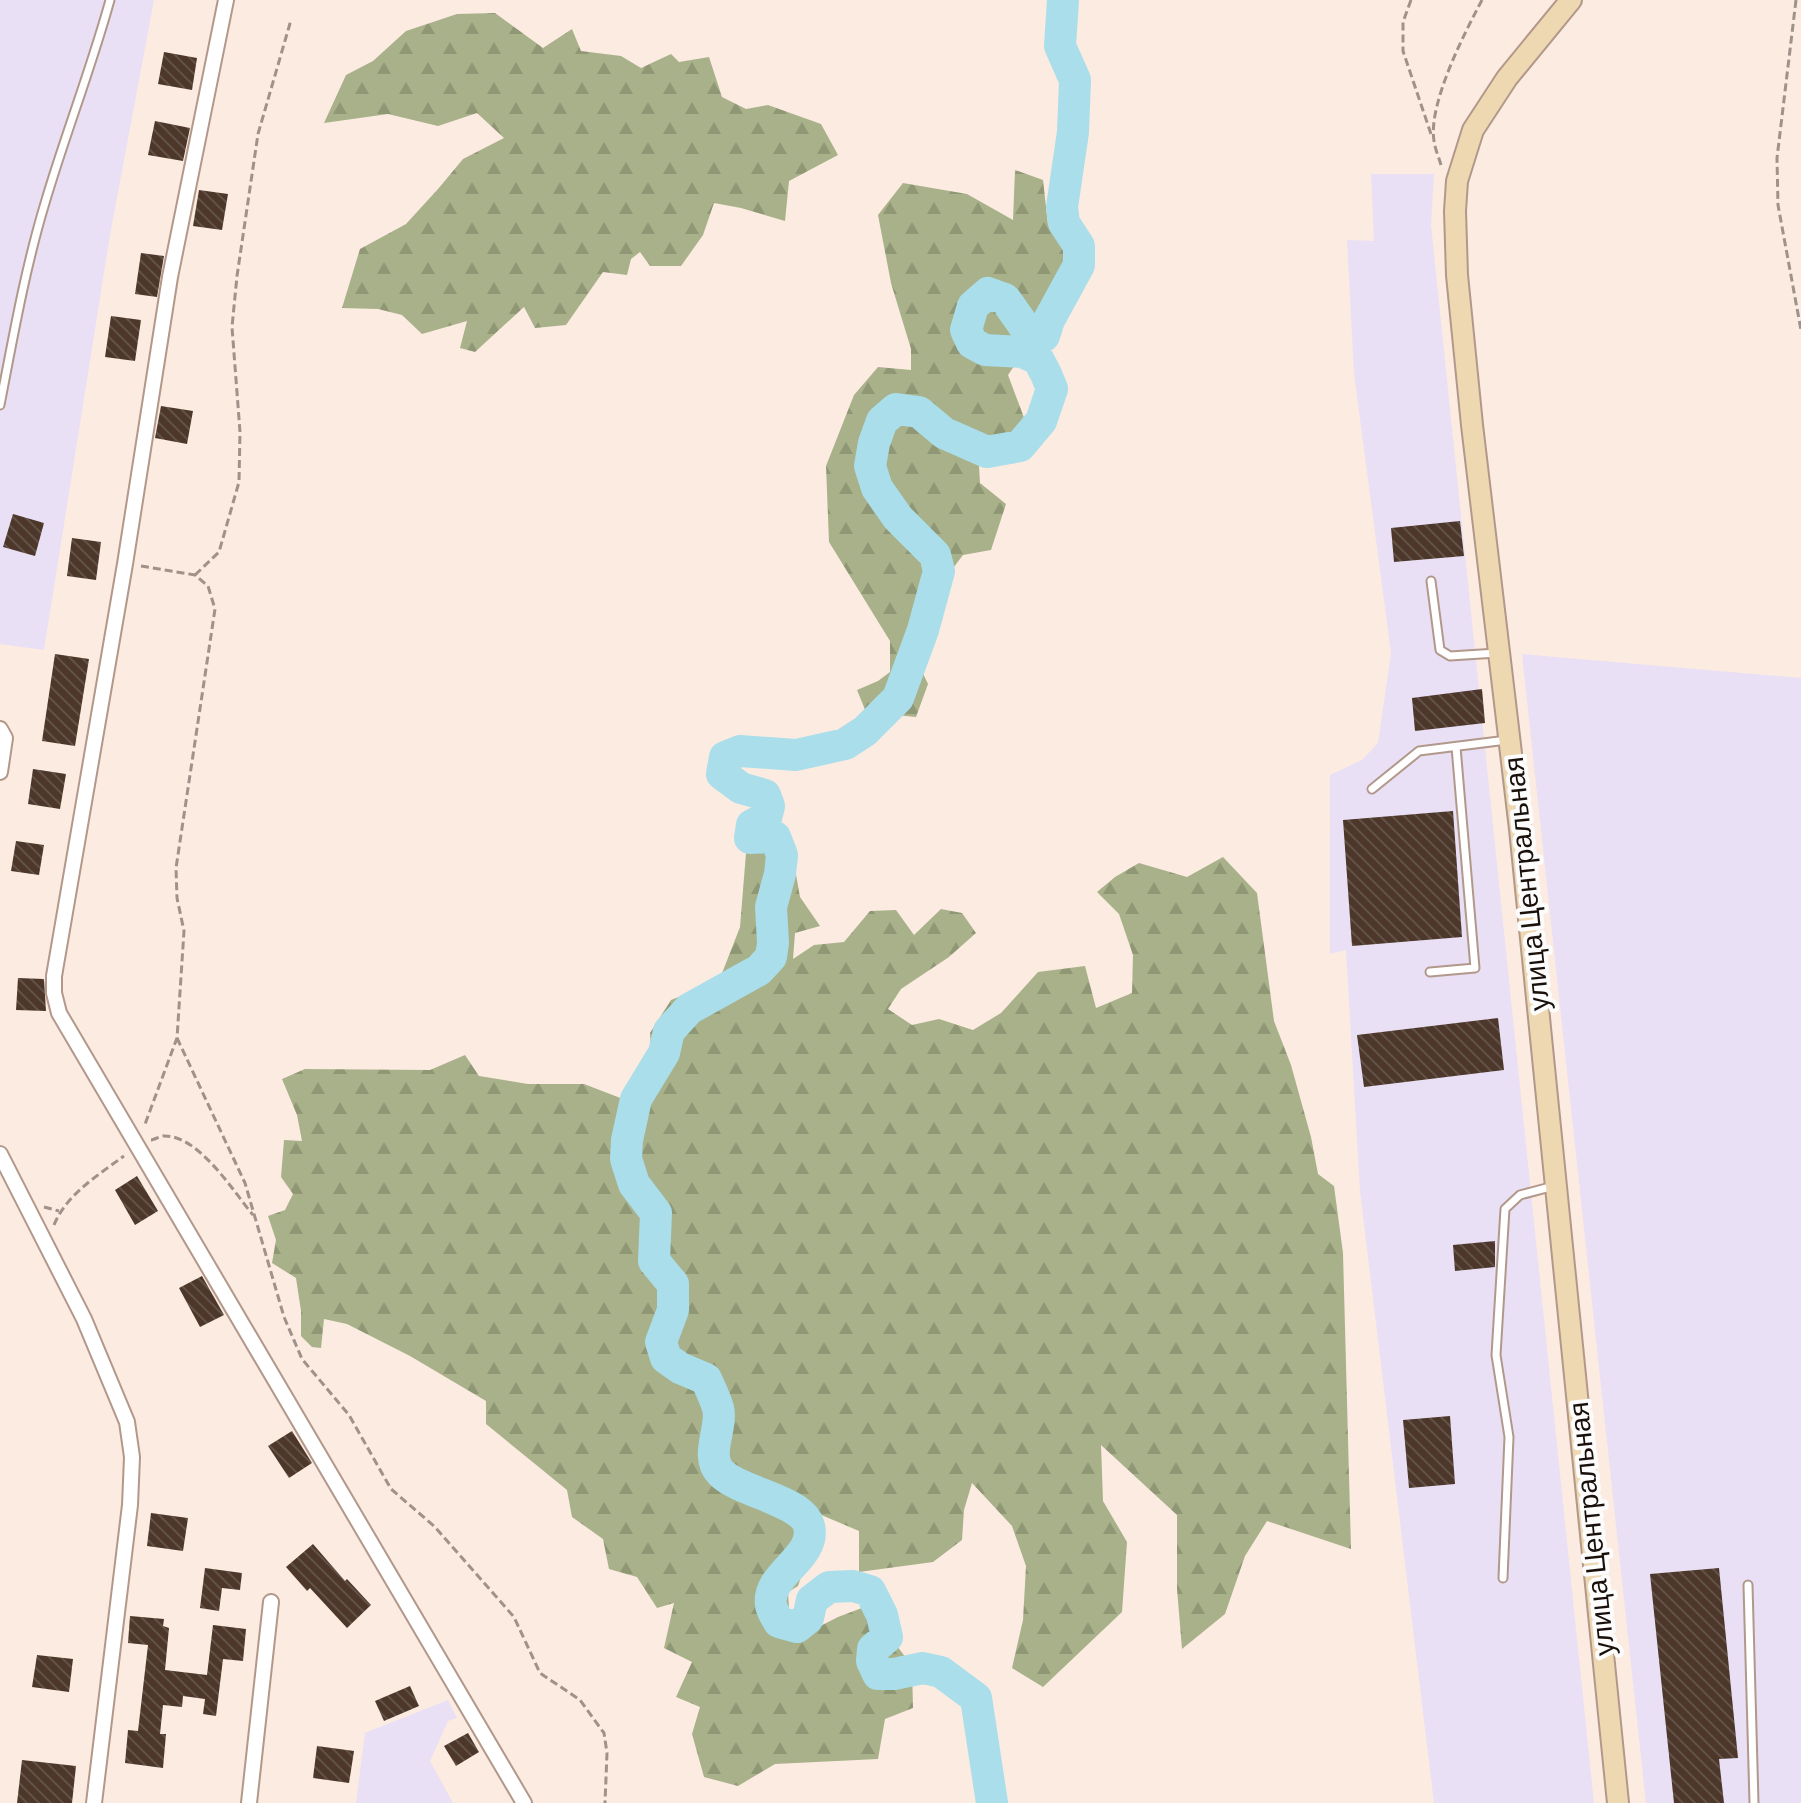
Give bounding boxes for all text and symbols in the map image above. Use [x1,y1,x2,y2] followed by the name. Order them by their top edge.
[1495,755,1555,1013] street label: улица Центральная
[1560,1400,1620,1658] street label: улица Центральная

